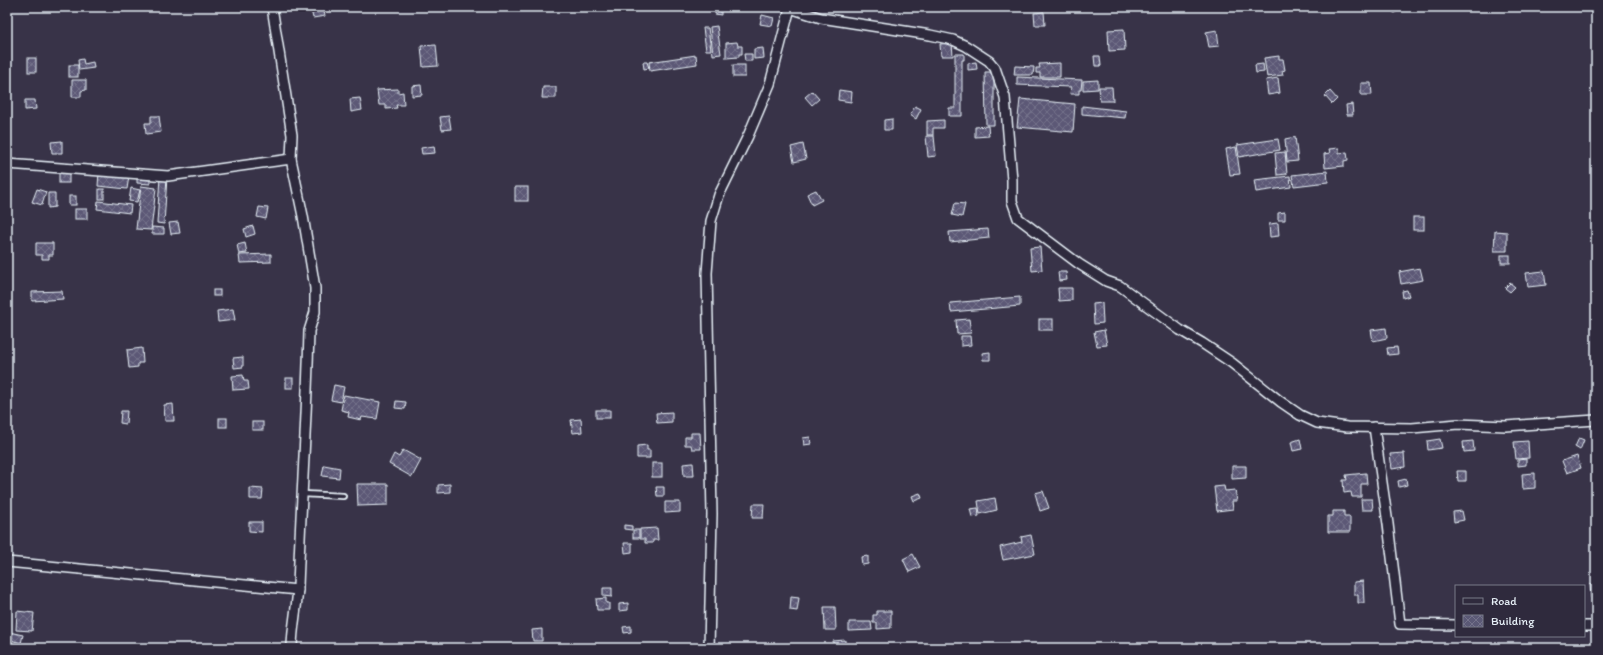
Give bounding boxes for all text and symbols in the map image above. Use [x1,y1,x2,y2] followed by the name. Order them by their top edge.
[1455,585,1585,637] legend
[1491,594,1517,608] text: Road
[1491,614,1535,628] text: Building

